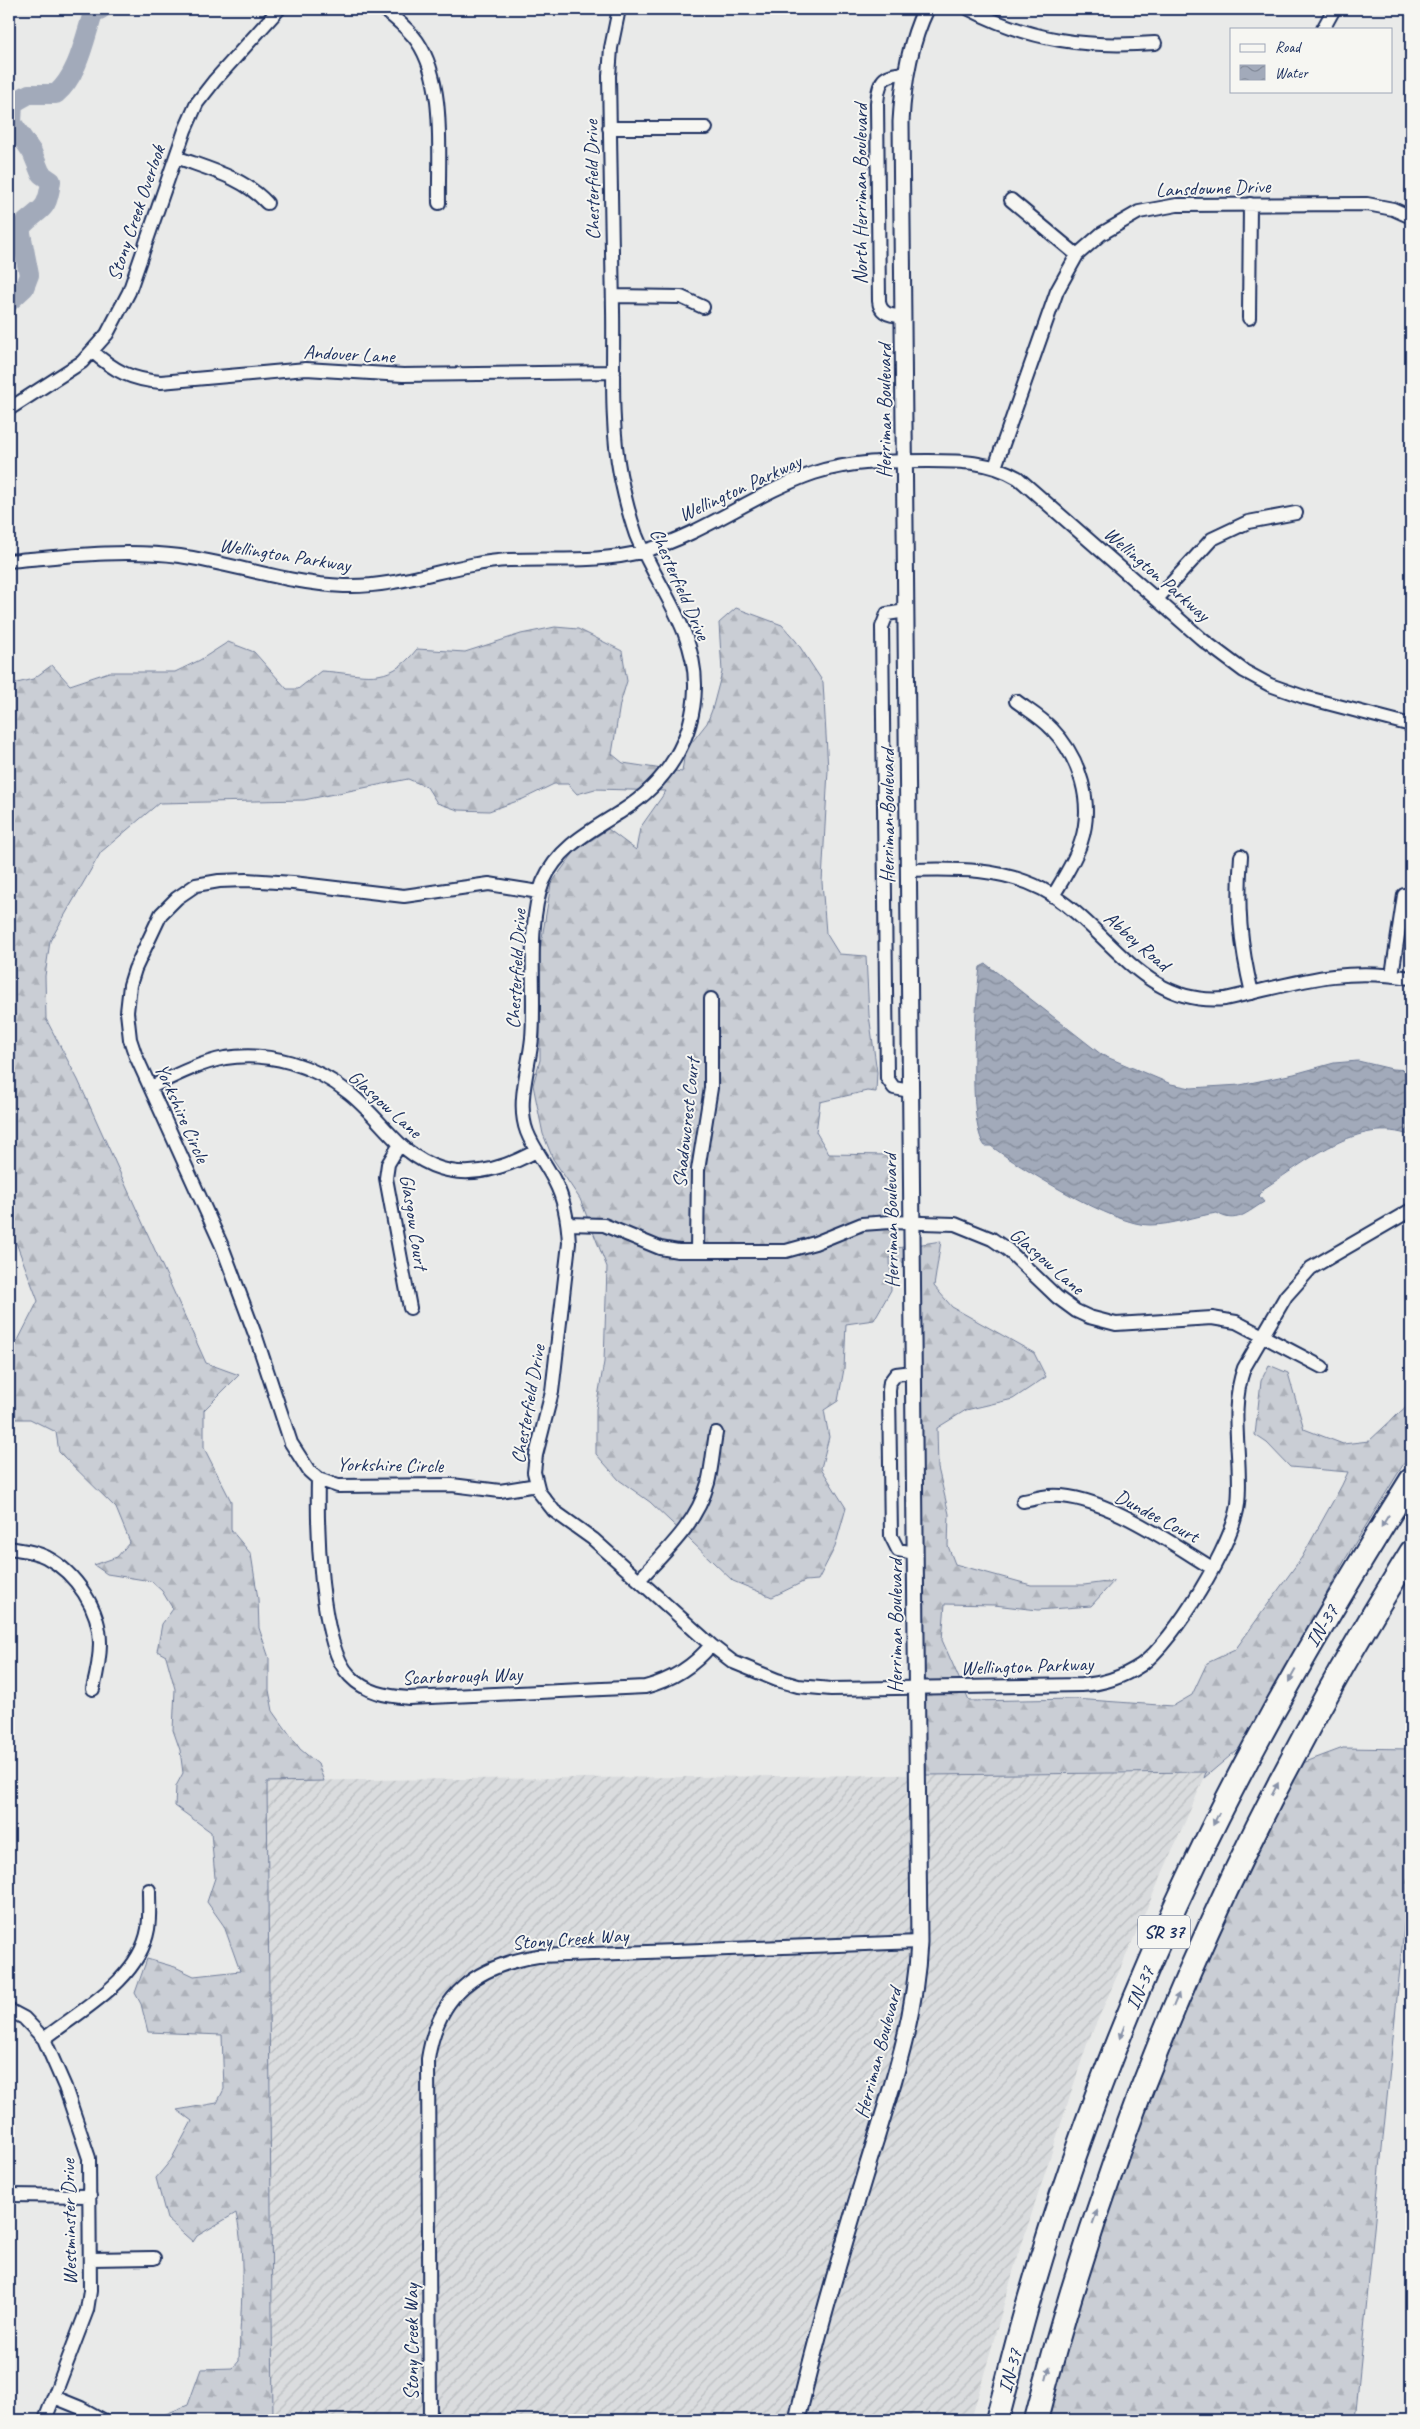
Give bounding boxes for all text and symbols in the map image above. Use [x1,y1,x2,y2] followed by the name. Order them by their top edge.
[1230,28,1392,92] legend
[1275,38,1302,57] text: Road
[1275,64,1309,83] text: Water
[848,100,873,284] street label: North Herriman Boulevard
[578,118,606,240] street label: Chesterfield Drive
[101,140,171,284] street label: Stony Creek Overlook
[1155,173,1272,202] street label: Lansdowne Drive
[303,339,397,369] street label: Andover Lane
[872,341,897,478] street label: Herriman Boulevard
[675,448,807,527] street label: Wellington Parkway
[1099,521,1217,628] street label: Wellington Parkway
[644,524,716,645] street label: Chesterfield Drive
[218,532,354,578] street label: Wellington Parkway
[875,746,900,883] street label: Herriman Boulevard
[1099,906,1177,978] street label: Abbey Road
[500,907,532,1030] street label: Chesterfield Drive
[667,1054,706,1189] street label: Shadowcrest Court
[149,1059,216,1168] street label: Yorkshire Circle
[343,1064,428,1145] street label: Glasgow Lane
[877,1151,905,1288] street label: Herriman Boulevard
[394,1173,434,1275] street label: Glasgow Court
[1005,1222,1090,1301] street label: Glasgow Lane
[505,1341,551,1465] street label: Chesterfield Drive
[337,1452,445,1478] street label: Yorkshire Circle
[1111,1484,1205,1550] street label: Dundee Court
[1381,1515,1390,1528] one-way arrow
[883,1556,908,1693] street label: Herriman Boulevard
[1300,1599,1345,1652] street label: IN-37
[960,1651,1096,1681] street label: Wellington Parkway
[402,1661,525,1691] street label: Scarborough Way
[1288,1669,1297,1682] one-way arrow
[1271,1782,1279,1796] one-way arrow
[1212,1812,1220,1826] one-way arrow
[1138,1915,1190,1948] road number: SR 37
[511,1922,631,1956] street label: Stony Creek Way
[1120,1962,1161,2014] street label: IN-37
[849,1982,908,2121] street label: Herriman Boulevard
[1173,1993,1181,2007] one-way arrow
[1118,2024,1125,2039] one-way arrow
[55,2157,83,2285] street label: Westminster Drive
[1092,2210,1099,2225] one-way arrow
[399,2282,424,2400] street label: Stony Creek Way
[992,2345,1028,2396] street label: IN-37
[1045,2366,1053,2381] one-way arrow

